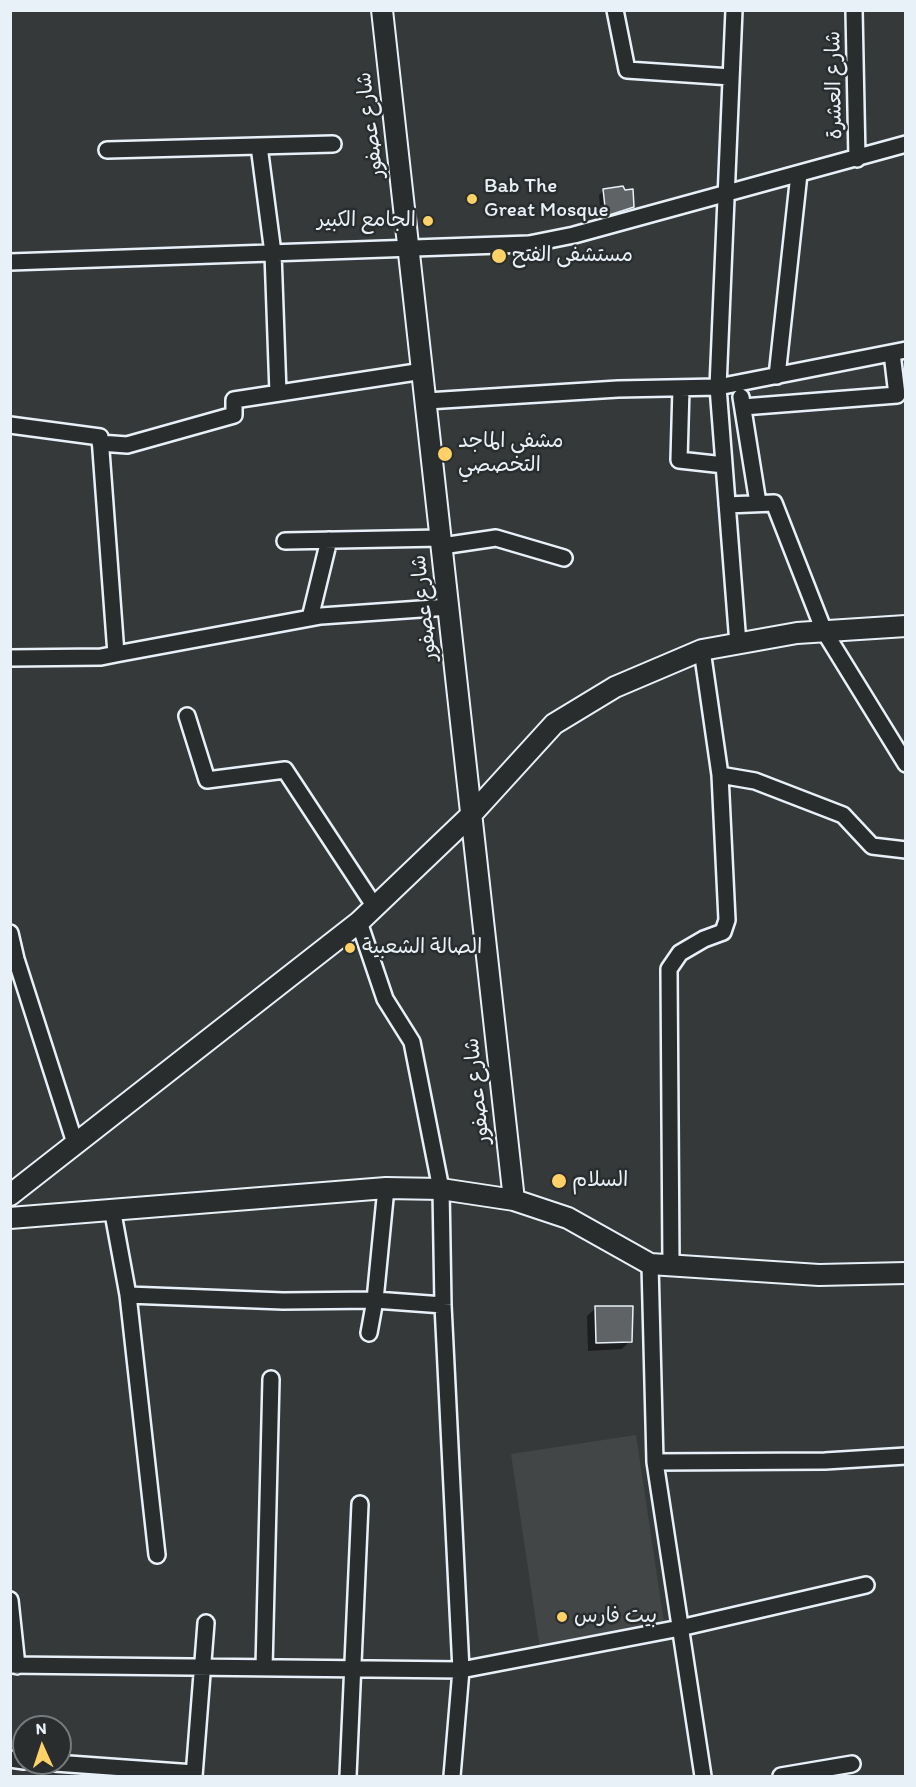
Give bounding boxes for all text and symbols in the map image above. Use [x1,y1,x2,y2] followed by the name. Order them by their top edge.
[821,31,849,139] street label: شارع العشرة
[352,71,390,179] street label: شارع عصفور
[484,174,609,224] place label: Bab The Great Mosque
[465,192,479,206] marker: Bab The Great Mosque
[317,208,416,234] place label: الجامع الكبير
[421,214,435,228] marker: الجامع الكبير
[512,243,633,269] place label: مستشفى الفتح
[490,247,508,265] marker: مستشفى الفتح
[458,429,563,479] place label: مشفى الماجد التخصصي
[436,445,454,463] marker: مشفى الماجد التخصصي
[407,554,443,662] street label: شارع عصفور
[362,935,482,961] place label: الصالة الشعبية
[343,941,357,955] marker: الصالة الشعبية
[460,1037,496,1145] street label: شارع عصفور
[572,1168,628,1194] place label: السلام
[550,1172,568,1190] marker: السلام
[574,1604,657,1630] place label: بيت فارس
[555,1610,569,1624] marker: بيت فارس
[12,1715,72,1775] north arrow
[35,1719,47,1738] text: N

